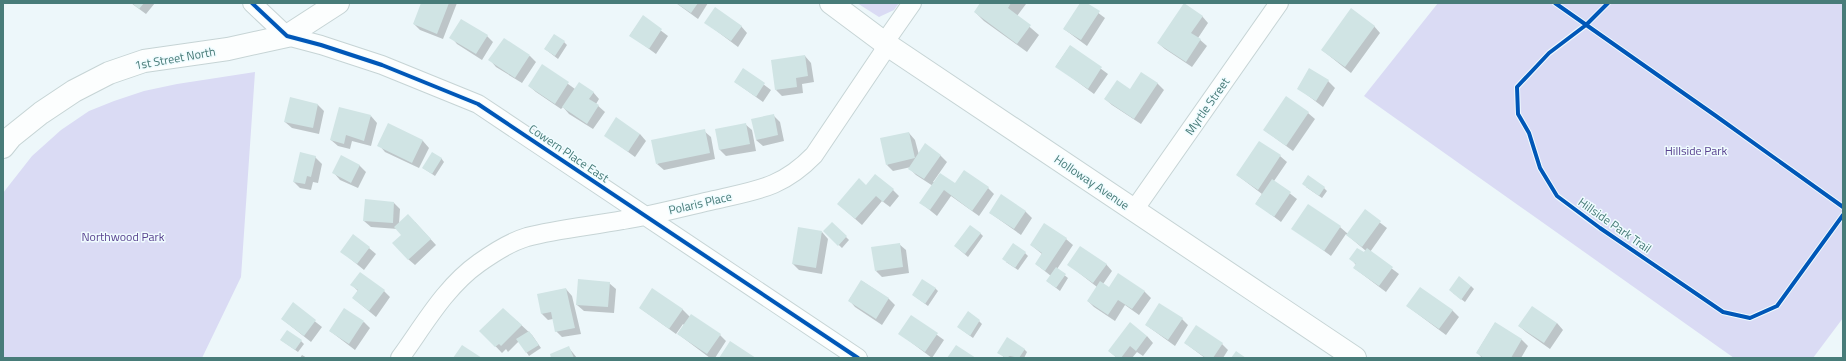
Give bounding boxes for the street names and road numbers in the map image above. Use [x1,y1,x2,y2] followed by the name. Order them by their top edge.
[133,42,217,74] street label: 1st Street North
[1180,73,1234,139] street label: Myrtle Street
[525,119,614,187] street label: Cowern Place East
[1051,150,1133,214] street label: Holloway Avenue
[667,187,733,219] street label: Polaris Place
[1574,193,1656,257] street label: Hillside Park Trail

